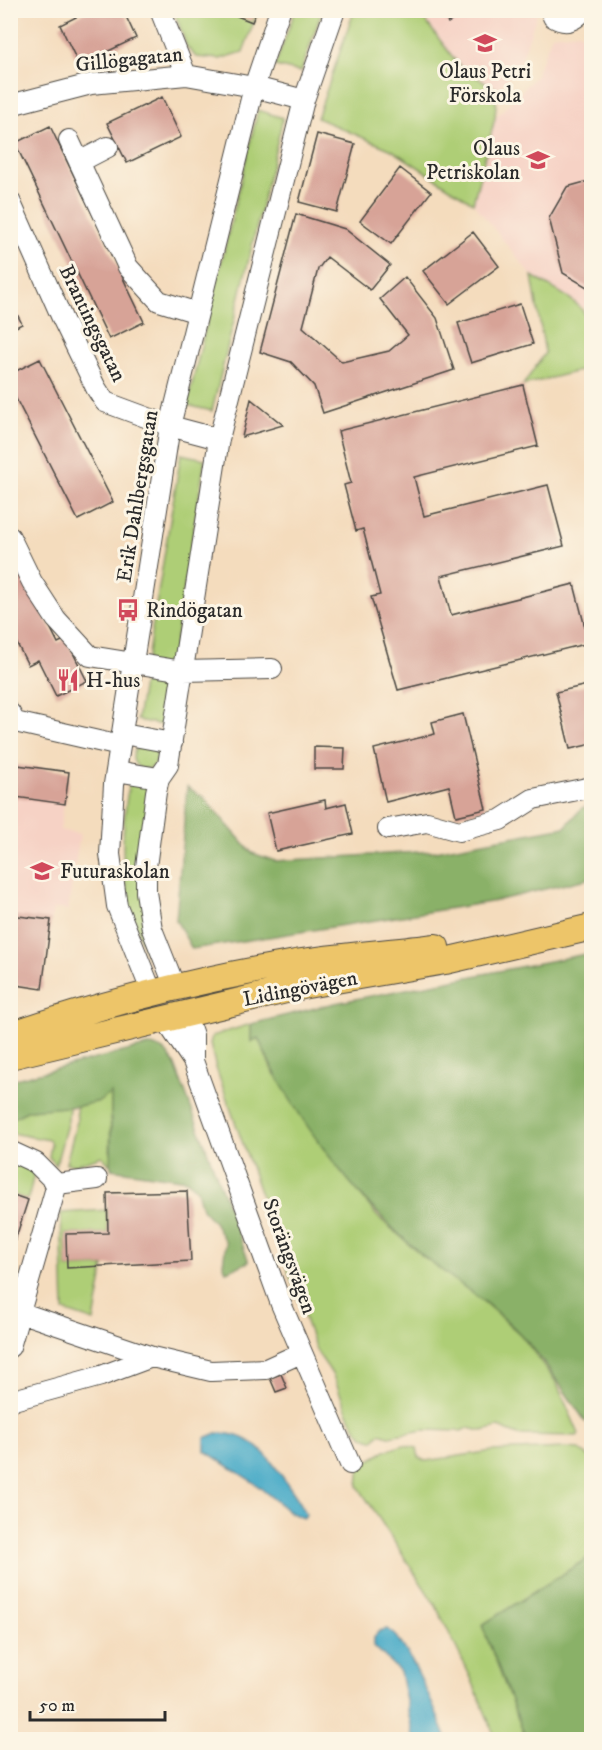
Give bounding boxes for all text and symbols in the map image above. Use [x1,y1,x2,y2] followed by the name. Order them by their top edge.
[472,30,498,56] school or university icon: Olaus Petri Förskola
[74,41,184,79] street label: Gillögagatan
[439,59,531,109] place label: Olaus Petri Förskola
[426,136,520,186] place label: Olaus Petriskolan
[525,147,551,173] school or university icon: Olaus Petriskolan
[53,261,132,386] street label: Brantingsgatan
[112,408,164,584] street label: Erik Dahlbergsgatan
[115,597,141,623] bus stop icon: Rindögatan
[146,598,243,624] place label: Rindögatan
[55,667,81,693] restaurant icon: H-hus
[86,668,140,694] place label: H-hus
[29,858,55,884] school or university icon: Futuraskolan
[60,859,170,885] place label: Futuraskolan
[241,965,360,1013] street label: Lidingövägen
[256,1195,322,1318] street label: Storängsvägen
[30,1684,165,1722] scale bar
[39,1695,75,1717] text: 50 m

